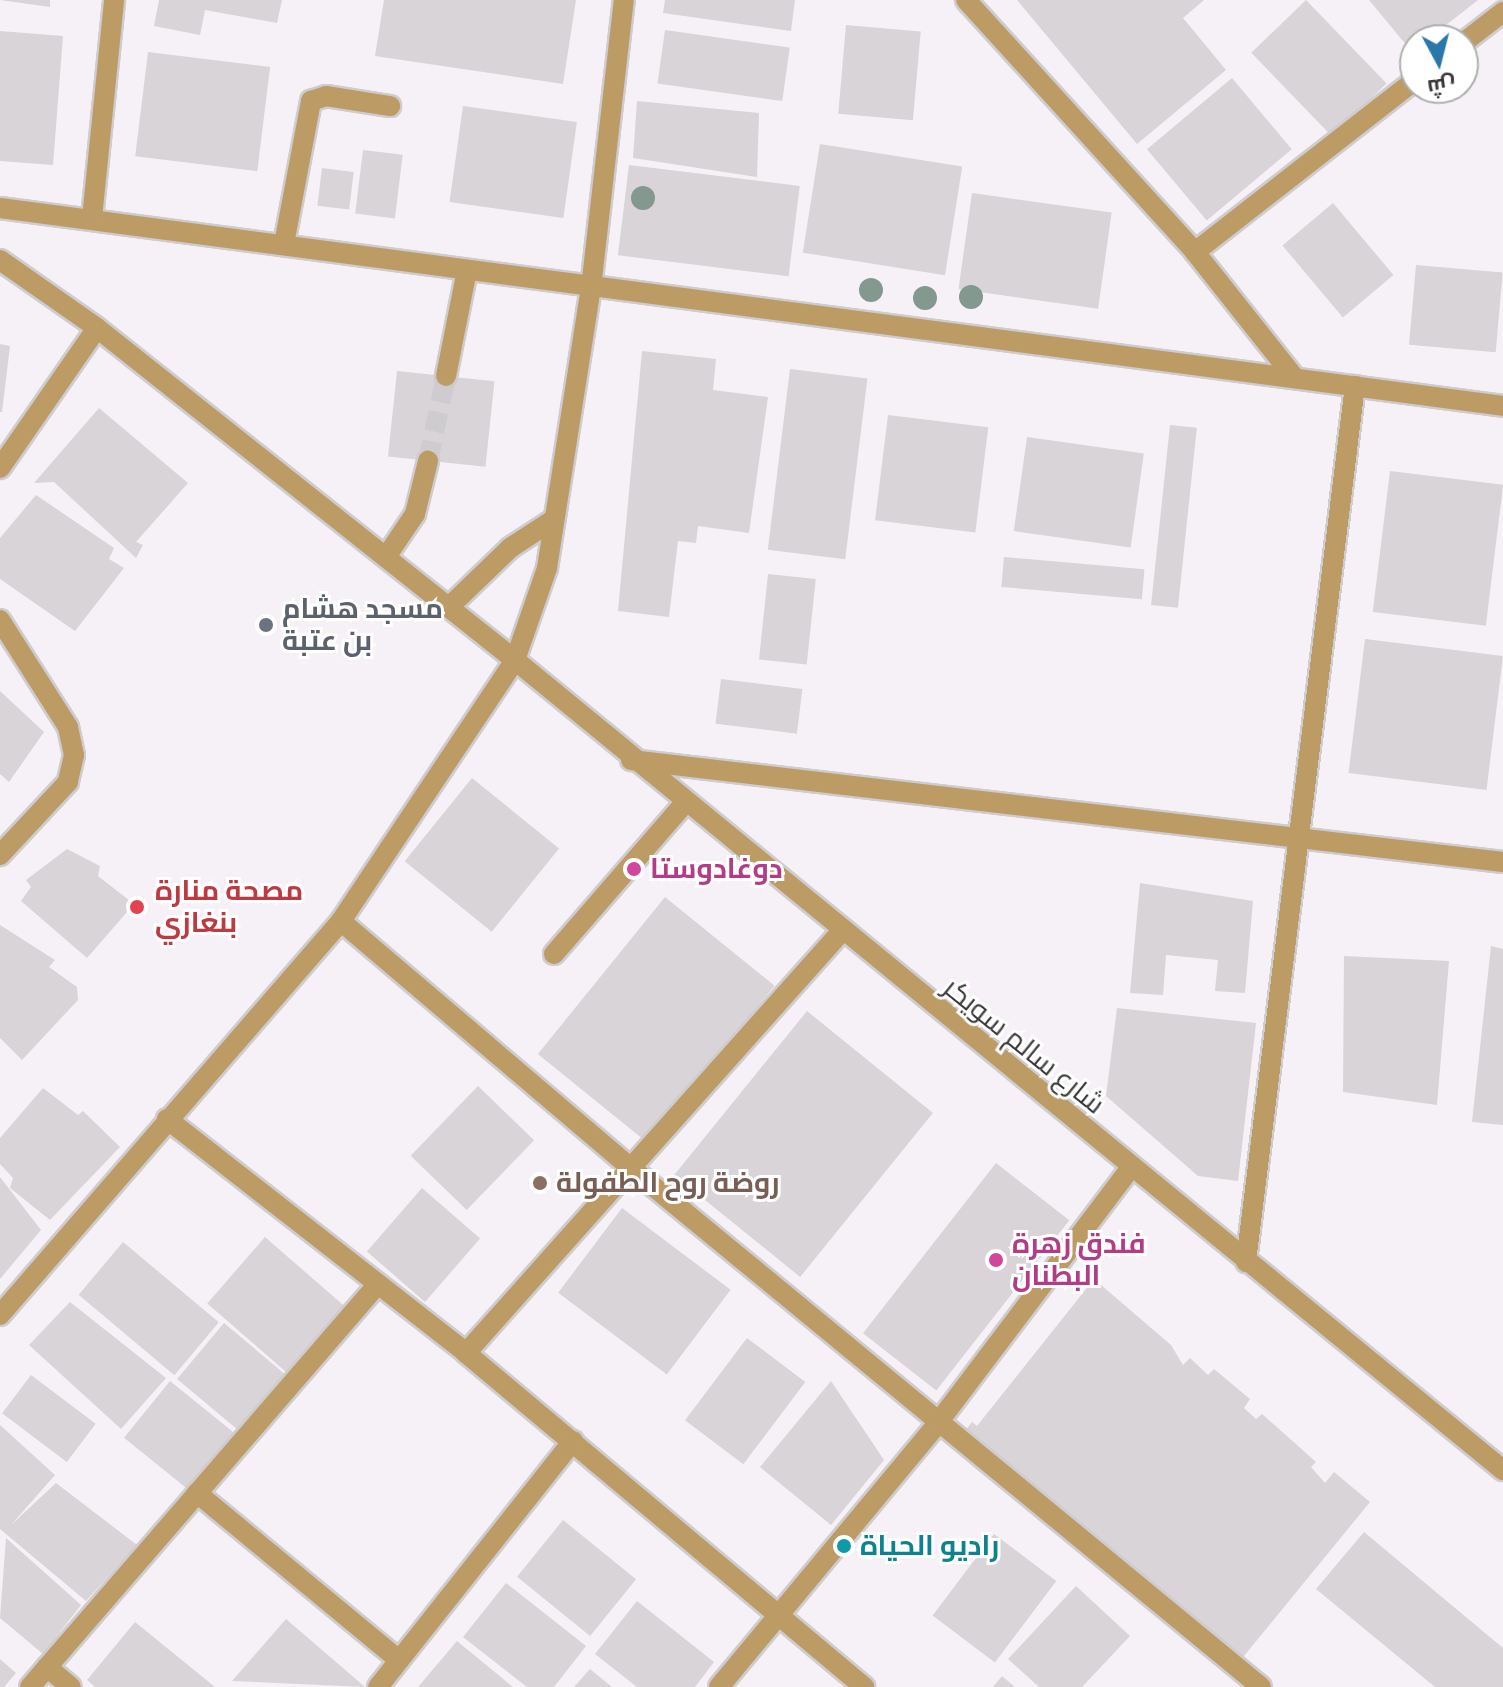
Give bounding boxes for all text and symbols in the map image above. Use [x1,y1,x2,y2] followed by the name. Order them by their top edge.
[1399,24,1479,104] north arrow
[1426,71,1457,101] text: ش
[282,592,443,658] place label: مسجد هشام بن عتبة
[257,616,275,634] marker: مسجد هشام بن عتبة
[650,852,783,886] place label: دوغادوستا
[625,860,643,878] marker: دوغادوستا
[155,874,303,940] place label: مصحة منارة بنغازي
[126,896,148,918] marker: مصحة منارة بنغازي
[937,971,1111,1121] street label: شارع سالم سويكر
[556,1166,779,1200] place label: روضة روح الطفولة
[531,1174,549,1192] marker: روضة روح الطفولة
[1012,1227,1146,1293] place label: فندق زهرة البطنان
[987,1251,1005,1269] marker: فندق زهرة البطنان
[860,1529,999,1563] place label: راديو الحياة
[835,1537,853,1555] marker: راديو الحياة

